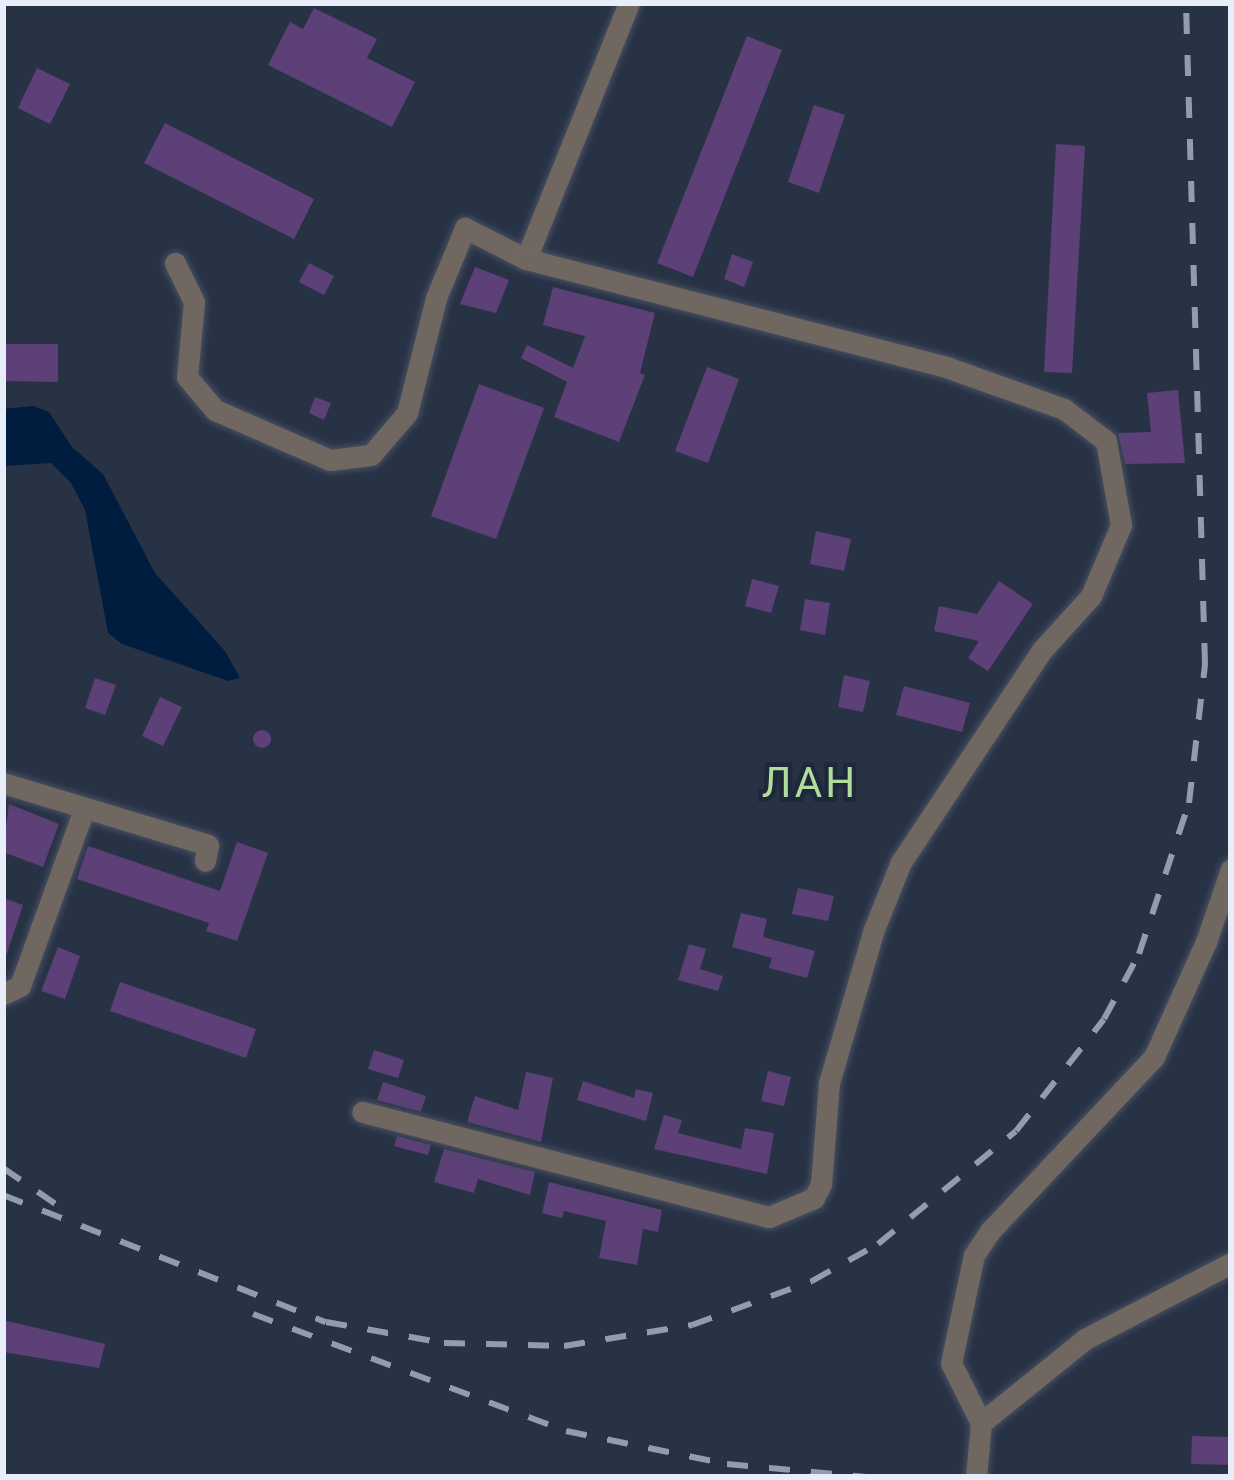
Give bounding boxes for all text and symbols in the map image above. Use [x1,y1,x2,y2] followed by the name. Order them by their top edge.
[762,758,858,808] district label: ЛАН

